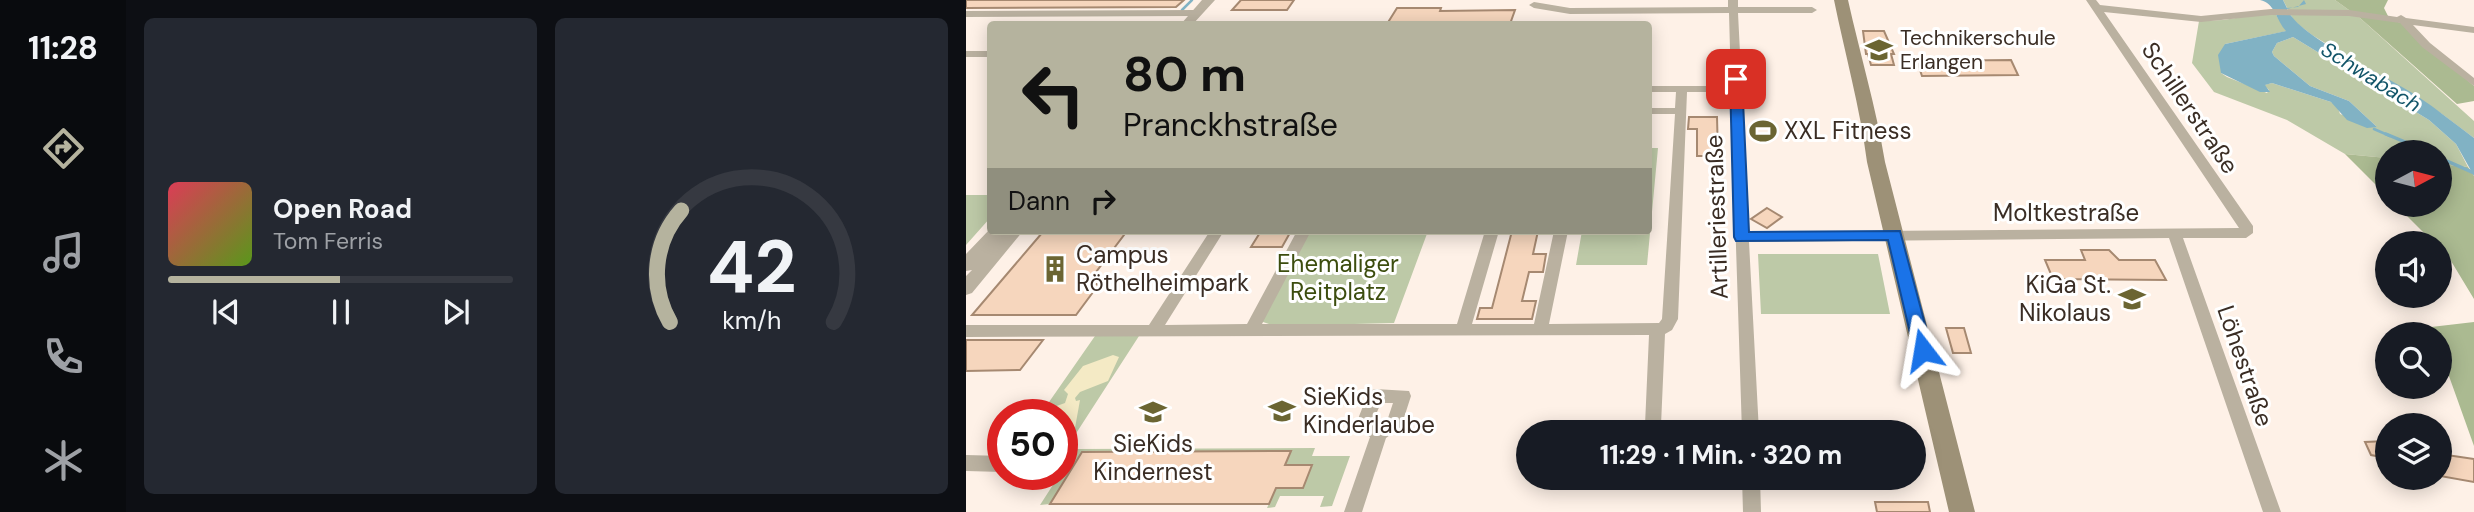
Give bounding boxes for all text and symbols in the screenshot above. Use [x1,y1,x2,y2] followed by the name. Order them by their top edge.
[1900,24,2056,76] place label: Technikerschule Erlangen
[28,27,98,69] text: 11:28
[1864,35,1894,65] school or university icon: Technikerschule Erlangen
[2316,35,2426,119] water label: Schwabach
[2135,36,2246,180] street label: Schillerstraße
[1123,42,1246,106] text: 80 m
[1008,49,1099,140] icon: left
[1706,49,1766,109] pin
[1717,60,1755,98] icon: arrive
[1123,104,1338,146] text: Pranckhstraße
[1784,115,1912,146] place label: XXL Fitness
[1748,116,1778,146] sports icon: XXL Fitness
[39,124,88,173] icon: directions
[1698,134,1735,300] street label: Artilleriestraße
[2375,140,2452,217] north arrow
[2375,140,2452,490] map controls
[1084,182,1122,220] icon: right
[1008,184,1070,218] text: Dann
[273,192,412,226] text: Open Road
[1993,197,2139,228] street label: Moltkestraße
[707,220,796,315] text: 42
[273,226,383,256] text: Tom Ferris
[39,228,88,277] icon: music
[2375,231,2452,308] button: sound
[1076,239,1249,298] place label: Campus Röthelheimpark
[1277,248,1399,307] park label: Ehemaliger Reitplatz
[1040,254,1070,284] building icon: Campus Röthelheimpark
[2019,269,2111,328] place label: KiGa St. Nikolaus
[2117,284,2147,314] school or university icon: KiGa St. Nikolaus
[207,293,245,331] icon: previous
[322,293,360,331] icon: pause
[437,293,475,331] icon: next
[2210,301,2281,430] street label: Löhestraße
[722,304,781,337] text: km/h
[1886,313,1960,387] position arrow
[2375,322,2452,399] button: search
[39,332,88,381] icon: phone
[1303,381,1435,440] place label: SieKids Kinderlaube
[1267,396,1297,426] school or university icon: SieKids Kinderlaube
[1138,397,1168,427] school or university icon: SieKids Kindernest
[987,399,1078,490] speed limit sign: 50
[2375,413,2452,490] button: layers
[1093,428,1213,487] place label: SieKids Kindernest
[39,436,88,485] icon: climate
[1600,438,1842,472] text: 11:29 · 1 Min. · 320 m

